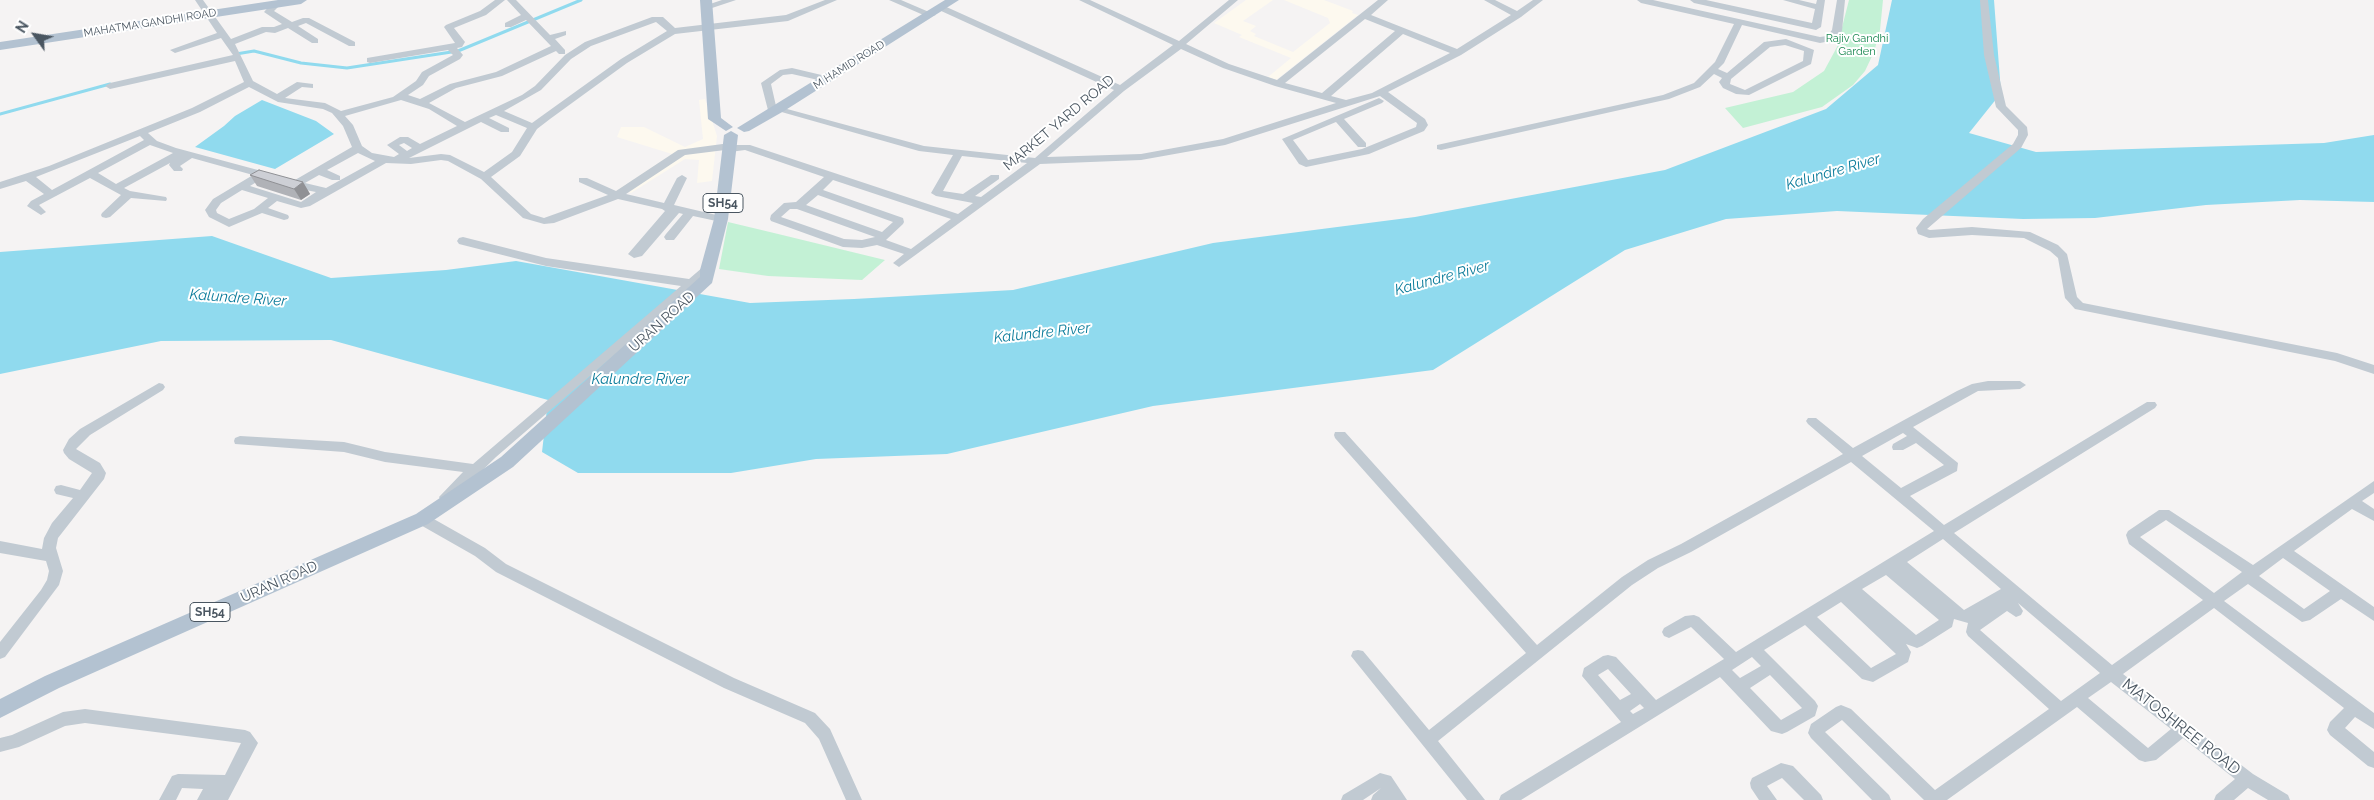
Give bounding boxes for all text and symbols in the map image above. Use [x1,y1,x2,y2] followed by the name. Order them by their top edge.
[83,6,217,40] street label: MAHATMA GANDHI ROAD
[10,10,60,60] north arrow
[13,18,32,36] text: N
[1826,32,1888,58] park label: Rajiv Gandhi Garden
[811,38,887,92] street label: M HAMID ROAD
[1000,72,1118,174] street label: MARKET YARD ROAD
[1784,150,1882,194] water label: Kalundre River
[703,194,743,212] road number: SH54
[1393,257,1491,299] water label: Kalundre River
[189,286,287,310] water label: Kalundre River
[626,288,698,356] street label: URAN ROAD
[993,319,1091,347] water label: Kalundre River
[591,370,689,388] water label: Kalundre River
[238,558,320,606] street label: URAN ROAD
[190,602,230,622] road number: SH54
[2118,675,2244,779] street label: MATOSHREE ROAD

